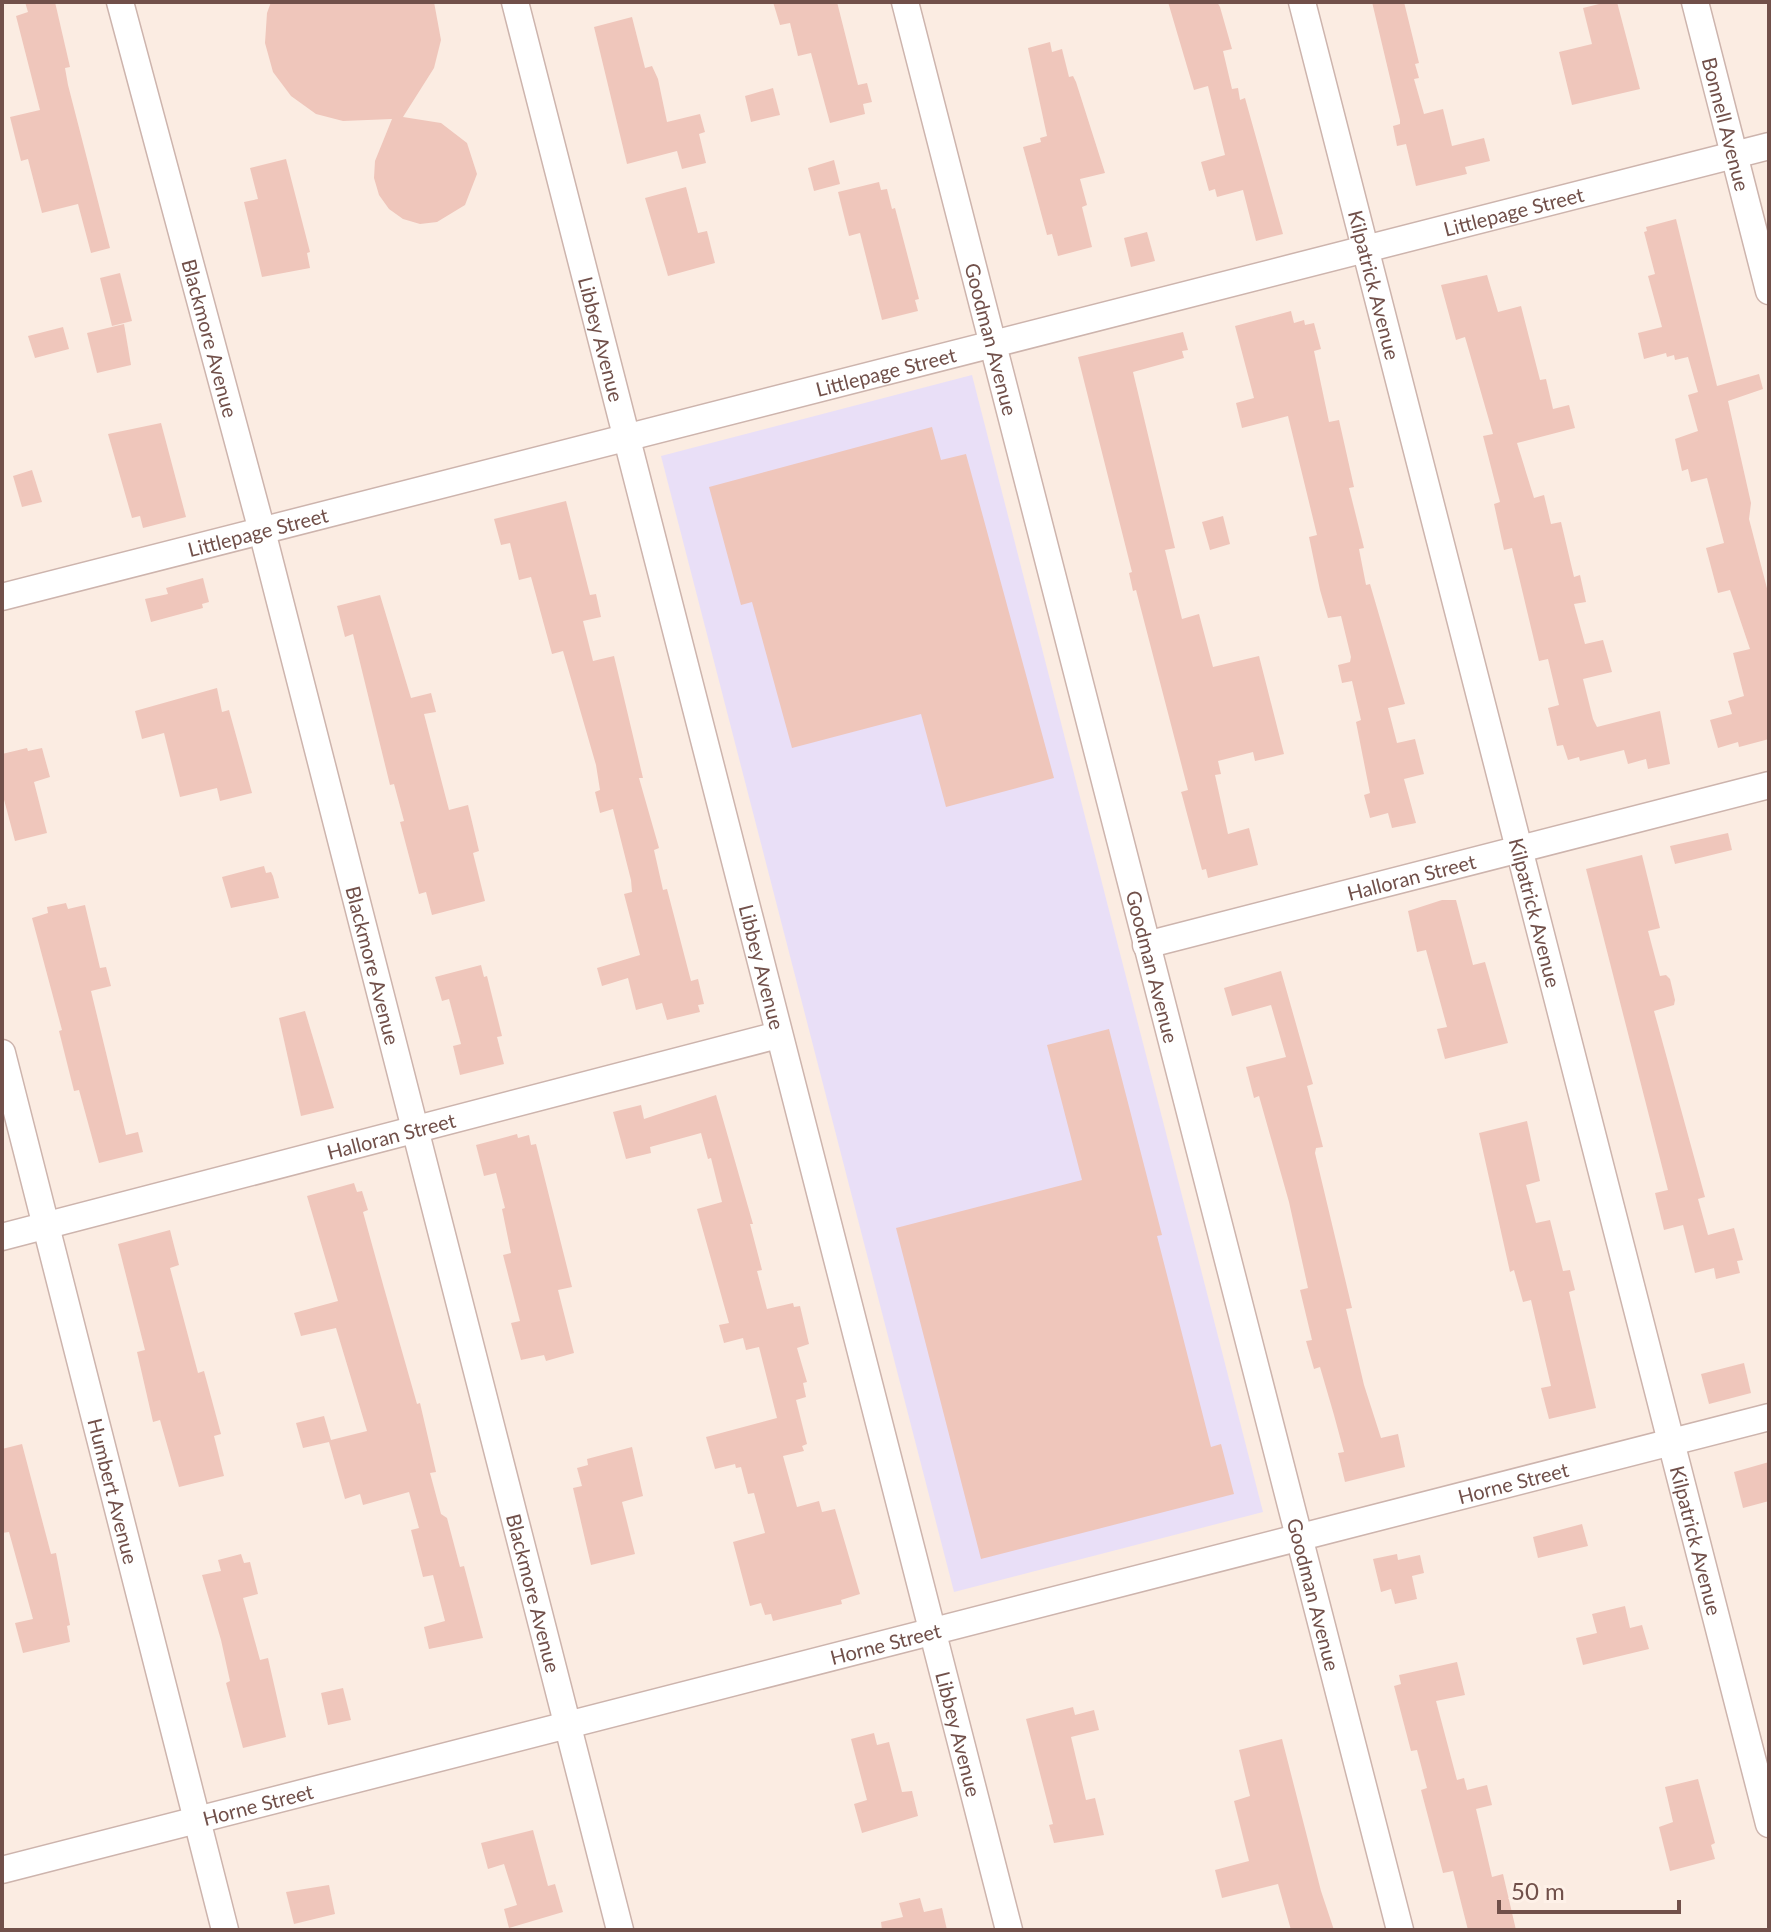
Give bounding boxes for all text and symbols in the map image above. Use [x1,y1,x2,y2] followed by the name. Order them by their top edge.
[1698,55,1755,193] street label: Bonnell Avenue
[1441,182,1586,241] street label: Littlepage Street
[1344,208,1405,362] street label: Kilpatrick Avenue
[177,256,243,420] street label: Blackmore Avenue
[960,260,1023,418] street label: Goodman Avenue
[574,274,629,404] street label: Libbey Avenue
[813,342,958,401] street label: Littlepage Street
[185,502,330,561] street label: Littlepage Street
[1505,835,1566,990] street label: Kilpatrick Avenue
[1345,849,1478,905] street label: Halloran Street
[341,883,405,1047] street label: Blackmore Avenue
[1122,888,1184,1046] street label: Goodman Avenue
[735,902,790,1032] street label: Libbey Avenue
[324,1108,458,1164] street label: Halloran Street
[83,1416,143,1567] street label: Humbert Avenue
[1455,1457,1571,1508] street label: Horne Street
[1666,1463,1727,1618] street label: Kilpatrick Avenue
[502,1511,566,1675] street label: Blackmore Avenue
[1283,1515,1345,1673] street label: Goodman Avenue
[828,1618,943,1669] street label: Horne Street
[931,1669,986,1799] street label: Libbey Avenue
[200,1779,316,1830] street label: Horne Street
[1499,1864,1679,1914] scale bar
[1511,1876,1565,1905] text: 50 m

